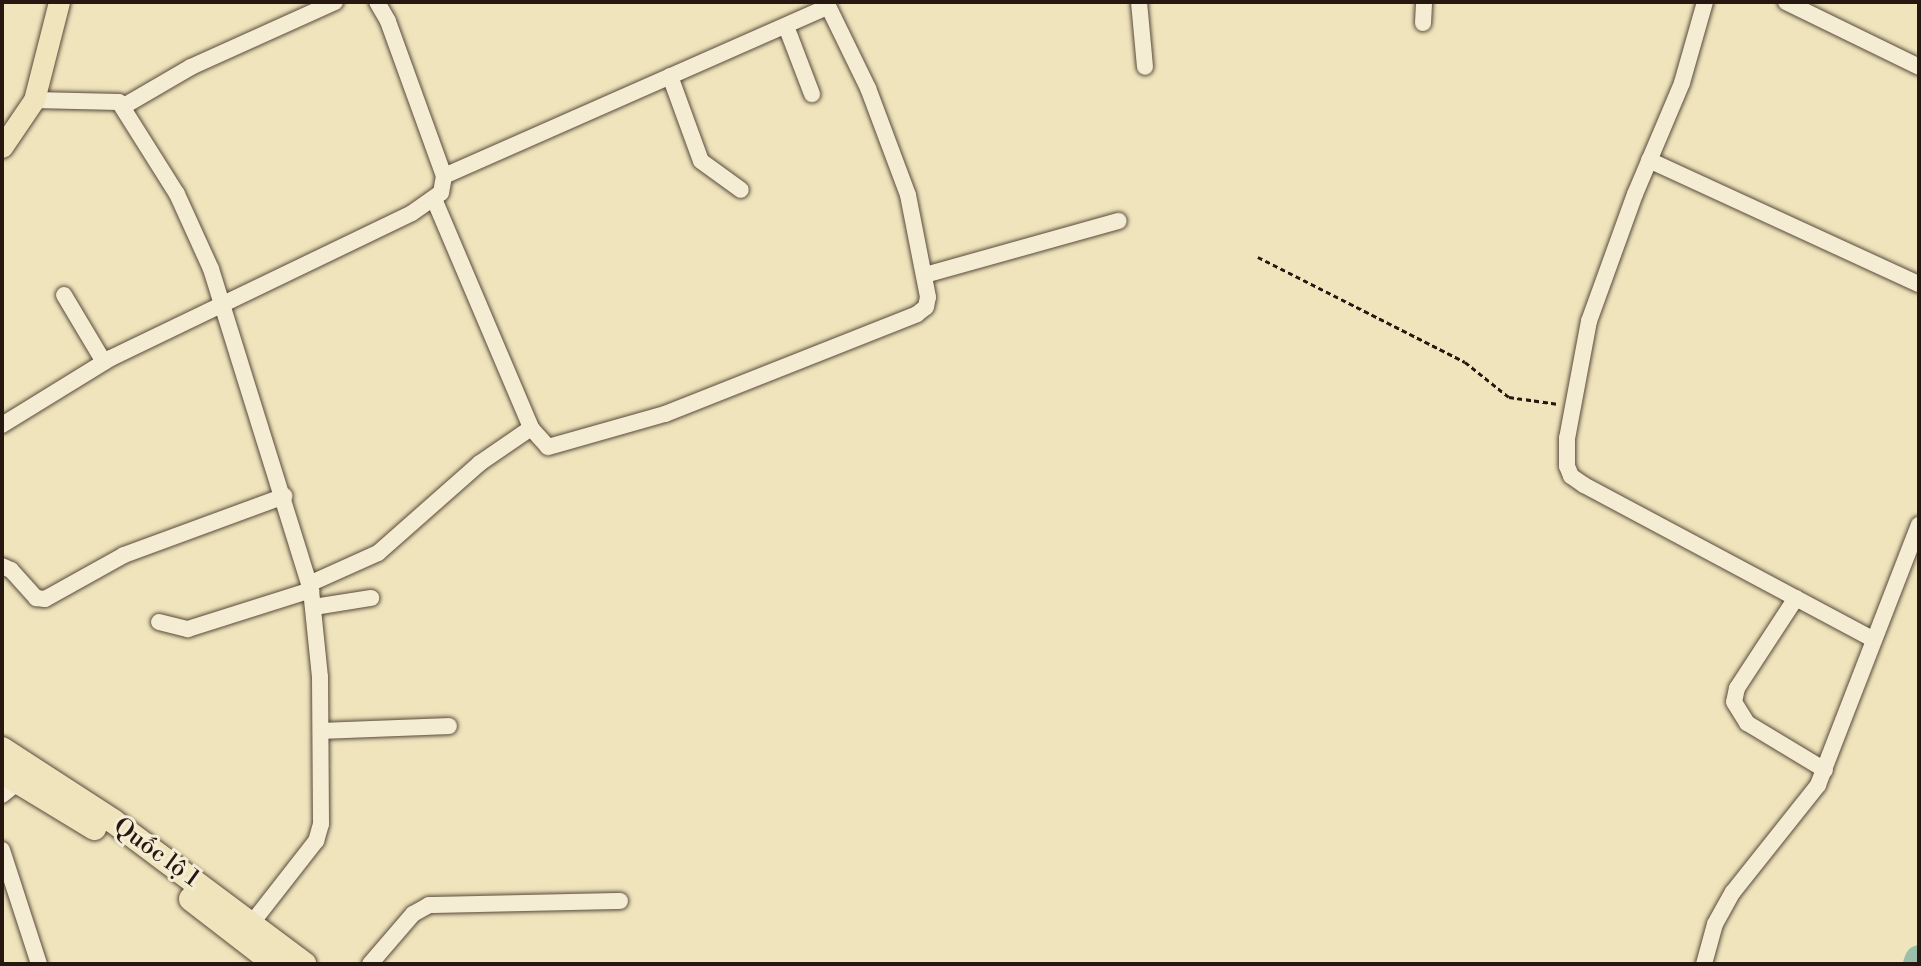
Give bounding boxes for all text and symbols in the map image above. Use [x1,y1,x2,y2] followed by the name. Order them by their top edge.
[108,812,204,894] street label: Quốc lộ 1

